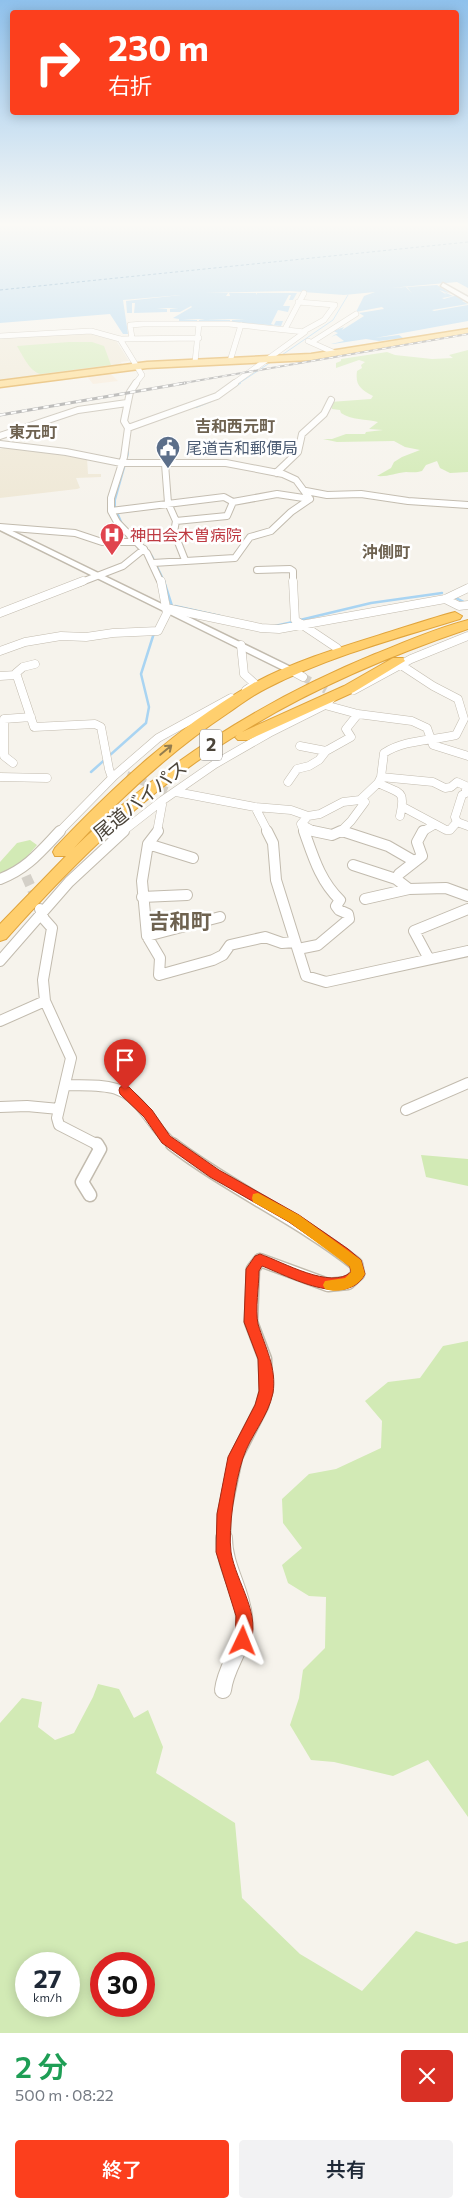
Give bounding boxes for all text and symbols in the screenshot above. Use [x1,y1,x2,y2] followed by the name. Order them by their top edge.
[108,25,209,68] text: 230 m
[25,30,90,95] icon: right
[108,72,152,99] text: 右折
[195,416,275,435] district label: 吉和西元町
[9,422,57,441] district label: 東元町
[155,435,181,469] public building icon: 尾道吉和郵便局
[186,438,298,457] place label: 尾道吉和郵便局
[99,522,125,556] hospital icon: 神田会木曽病院
[130,525,242,544] place label: 神田会木曽病院
[362,542,410,561] district label: 沖側町
[200,730,222,760] road number: 2
[160,744,173,755] one-way arrow
[88,755,191,844] street label: 尾道バイパス
[149,908,212,933] district label: 吉和町
[104,1039,146,1090] pin
[111,1046,139,1074] icon: arrive
[216,1614,268,1666] position arrow
[90,1952,155,2017] speed limit sign: 30
[34,1963,61,1993] text: 27
[33,1990,62,2004] text: km/h
[15,2047,68,2084] text: 2 分
[401,2050,453,2102] button: close
[15,2085,114,2104] text: 500 m · 08:22
[15,2140,229,2198] button: 終了
[239,2140,453,2198] button: 共有

